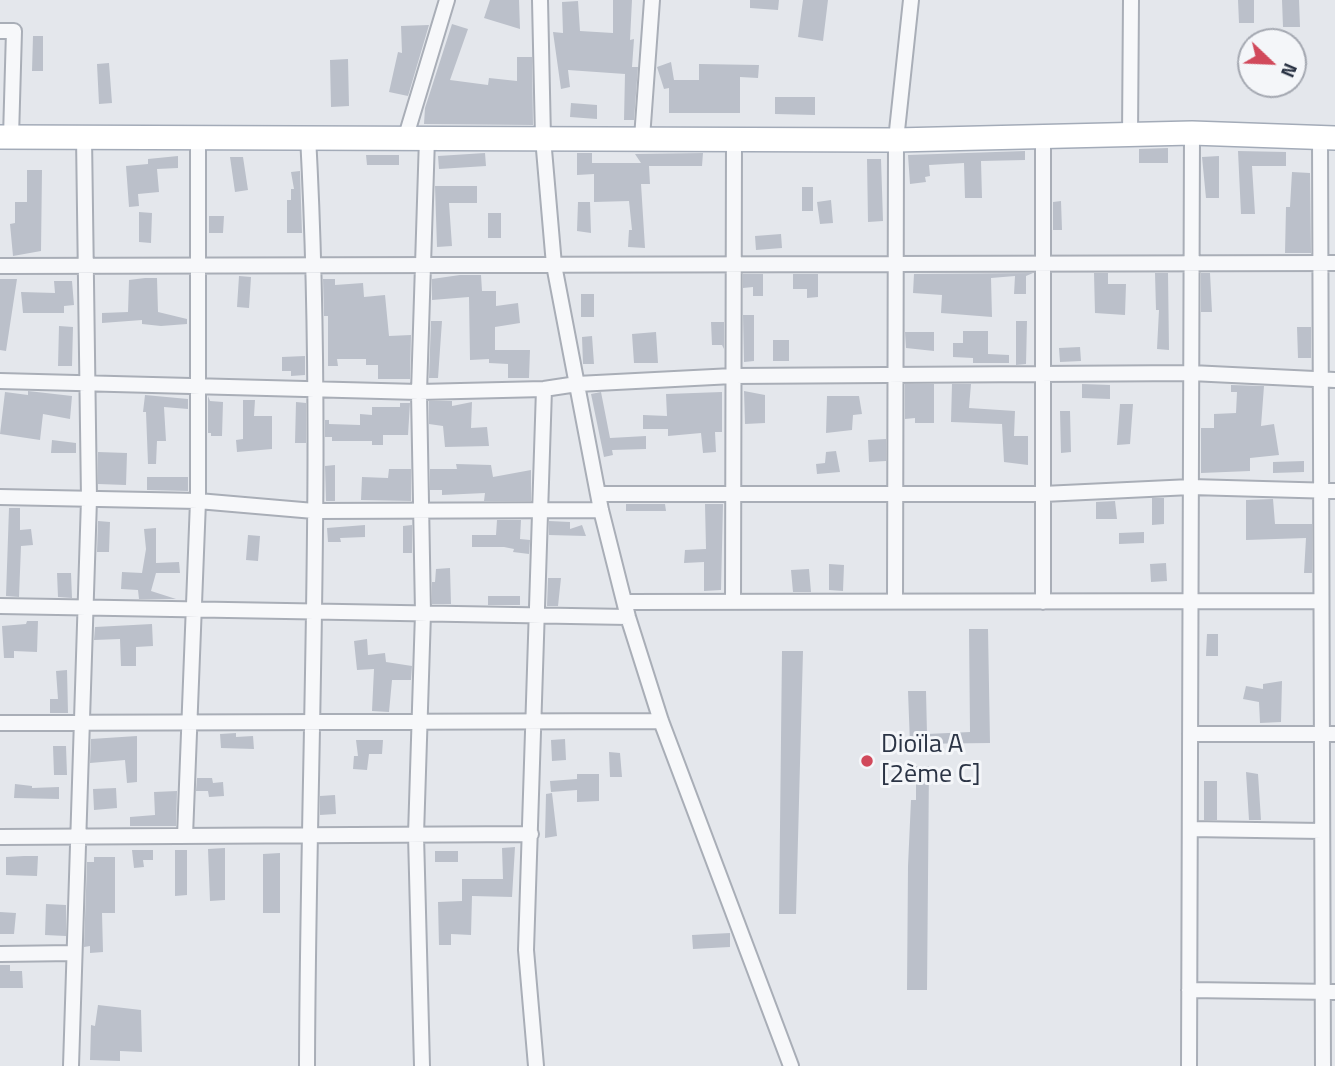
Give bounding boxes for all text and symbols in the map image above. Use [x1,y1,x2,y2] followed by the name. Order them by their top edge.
[1237,28,1307,98] north arrow
[1274,59,1306,82] text: N
[881,730,981,792] place label: Dioïla A [2ème C]
[859,753,875,769] marker: Dioïla A [2ème C]

